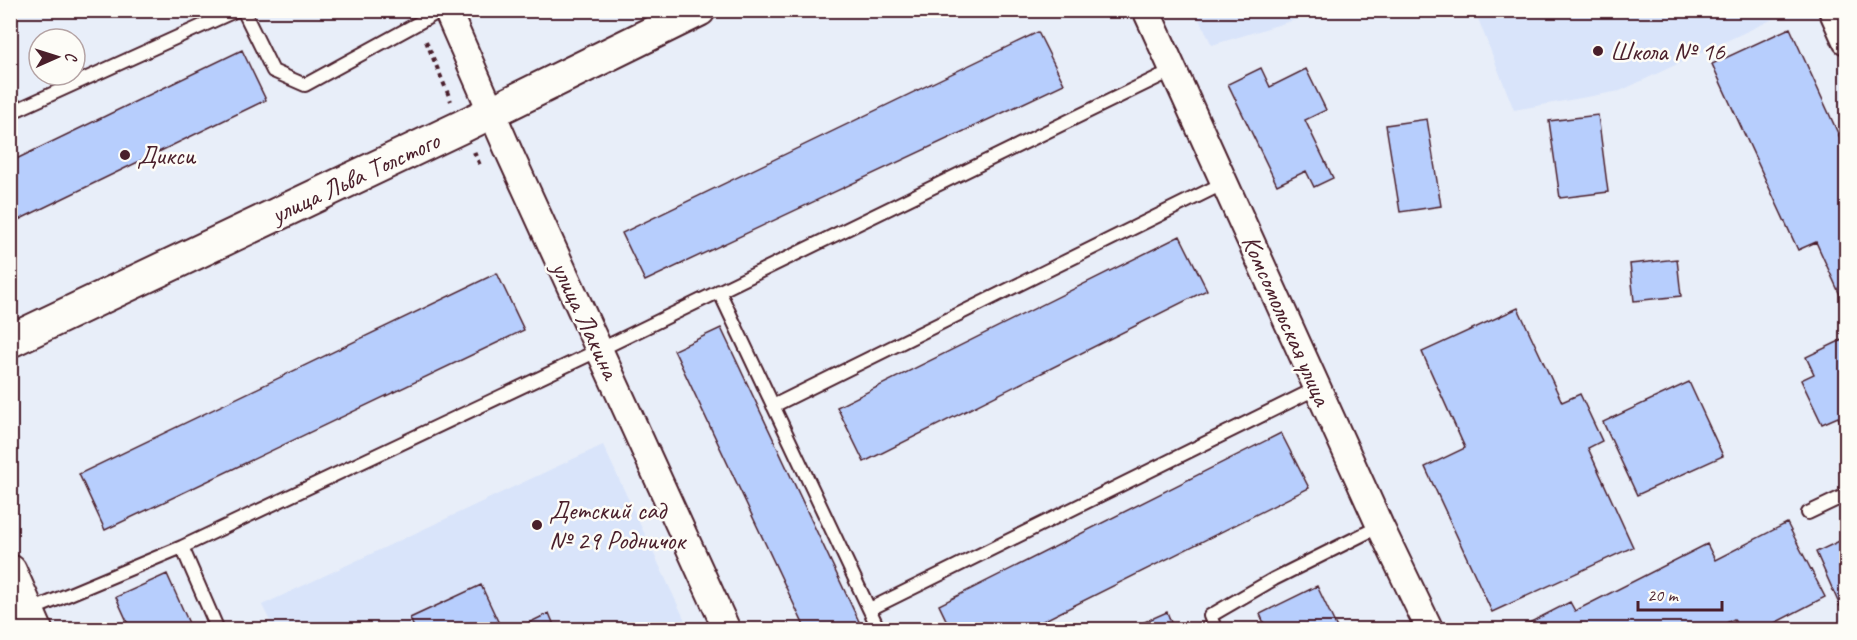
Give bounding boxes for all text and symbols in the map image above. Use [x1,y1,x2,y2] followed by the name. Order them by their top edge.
[27,27,87,87] north arrow
[1610,35,1726,68] place label: Школа № 16
[1591,44,1605,58] marker: Школа № 16
[61,52,81,63] text: С
[264,123,446,232] street label: улица Льва Толстого
[137,139,197,172] place label: Дикси
[118,148,132,162] marker: Дикси
[1234,230,1340,412] street label: Комсомольская улица
[543,254,628,386] street label: улица Лакина
[549,494,687,557] place label: Детский сад № 29 Родничок
[530,518,544,532] marker: Детский сад № 29 Родничок
[1638,574,1722,612] scale bar
[1647,584,1680,606] text: 20 m

